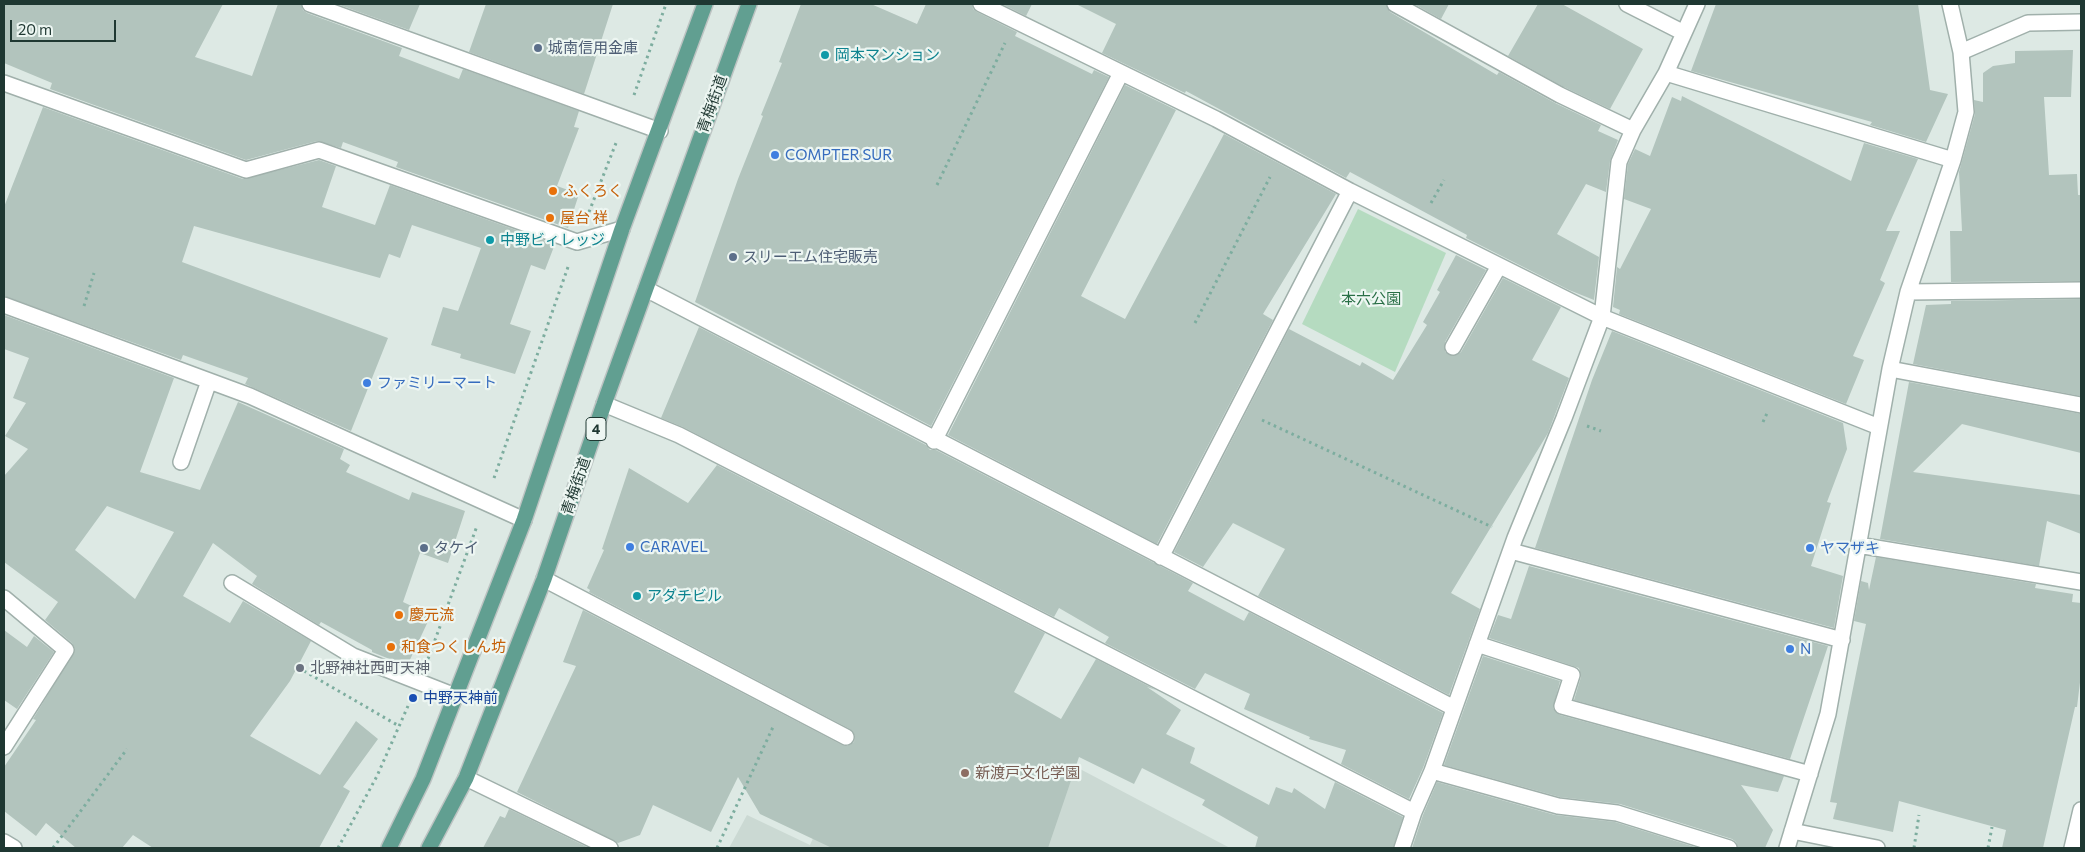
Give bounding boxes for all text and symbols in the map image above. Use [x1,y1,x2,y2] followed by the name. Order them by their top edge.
[12,10,119,42] scale bar
[18,20,52,38] text: 20 m
[548,39,638,57] place label: 城南信用金庫
[532,42,544,54] marker: 城南信用金庫
[835,46,940,64] place label: 岡本マンション
[819,49,831,61] marker: 岡本マンション
[693,73,731,135] street label: 青梅街道
[785,146,892,164] place label: COMPTER SUR
[769,149,781,161] marker: COMPTER SUR
[563,182,623,200] place label: ふくろく
[547,185,559,197] marker: ふくろく
[560,209,608,227] place label: 屋台 祥
[544,212,556,224] marker: 屋台 祥
[500,231,605,249] place label: 中野ビィレッジ
[484,234,496,246] marker: 中野ビィレッジ
[743,248,878,266] place label: スリーエム住宅販売
[727,251,739,263] marker: スリーエム住宅販売
[1341,290,1401,308] park label: 本六公園
[377,374,497,392] place label: ファミリーマート
[361,377,373,389] marker: ファミリーマート
[586,418,606,440] road number: 4
[558,455,594,517] street label: 青梅街道
[640,538,708,556] place label: CARAVEL
[434,539,479,557] place label: タケイ
[1820,539,1880,557] place label: ヤマザキ
[624,541,636,553] marker: CARAVEL
[418,542,430,554] marker: タケイ
[1804,542,1816,554] marker: ヤマザキ
[647,587,722,605] place label: アダチビル
[631,590,643,602] marker: アダチビル
[409,606,454,624] place label: 慶元流
[393,609,405,621] marker: 慶元流
[401,638,506,656] place label: 和食つくしん坊
[1800,640,1811,658] place label: N
[385,641,397,653] marker: 和食つくしん坊
[1784,643,1796,655] marker: N
[310,659,430,677] place label: 北野神社西町天神
[294,662,306,674] marker: 北野神社西町天神
[423,689,498,707] place label: 中野天神前
[407,692,419,704] marker: 中野天神前
[975,764,1080,782] place label: 新渡戸文化学園
[959,767,971,779] marker: 新渡戸文化学園

